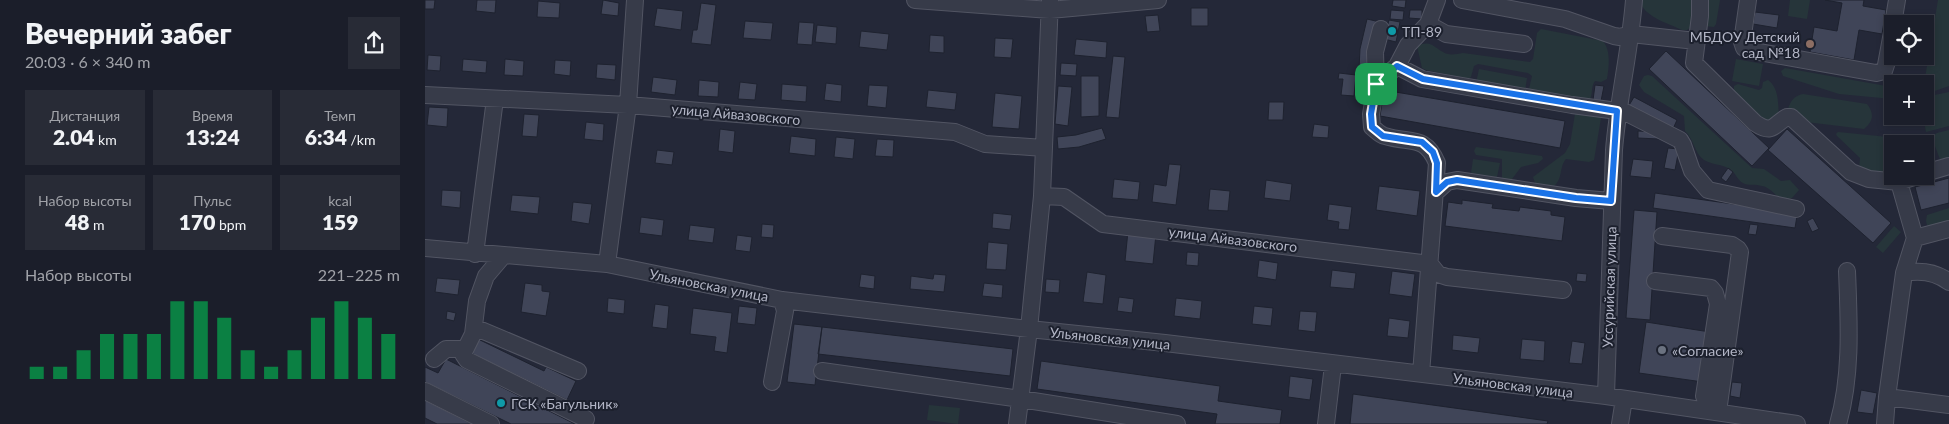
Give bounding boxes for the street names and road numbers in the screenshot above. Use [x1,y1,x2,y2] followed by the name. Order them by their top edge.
[671,100,801,128] street label: улица Айвазовского
[1168,223,1298,255] street label: улица Айвазовского
[1598,226,1620,348] street label: Уссурийская улица
[648,265,770,305] street label: Ульяновская улица
[1049,323,1171,353] street label: Ульяновская улица
[1452,369,1574,401] street label: Ульяновская улица

